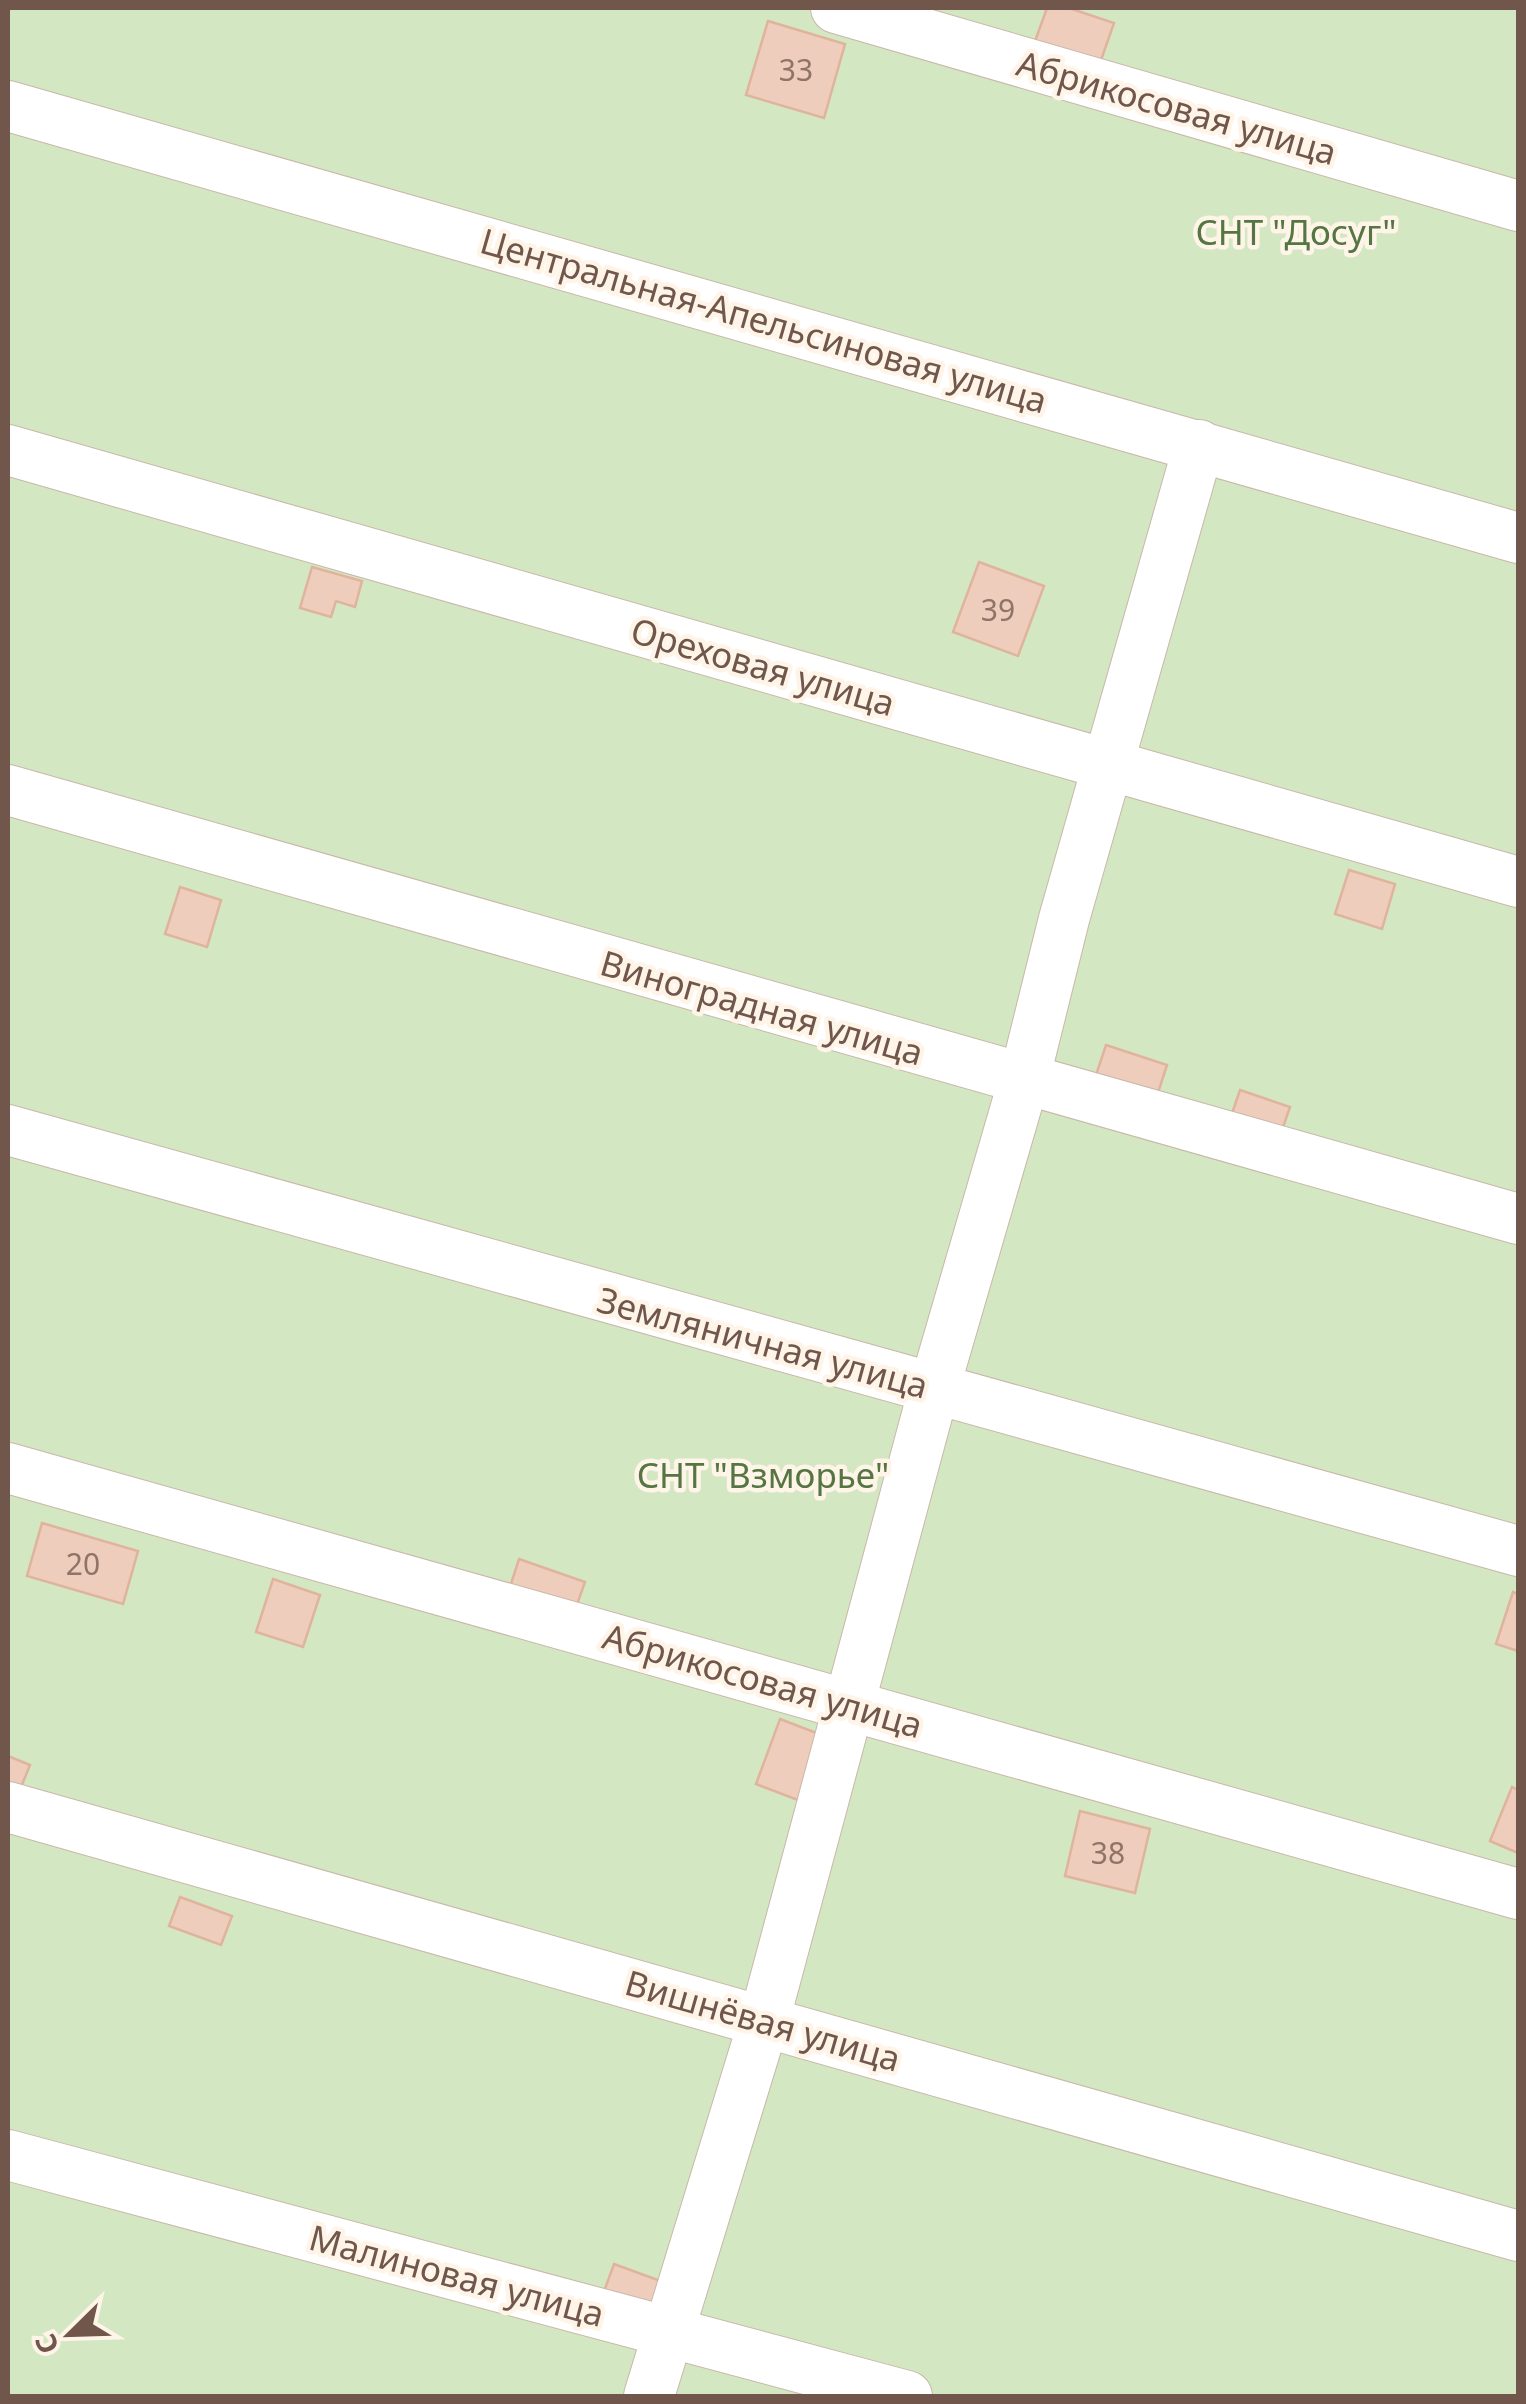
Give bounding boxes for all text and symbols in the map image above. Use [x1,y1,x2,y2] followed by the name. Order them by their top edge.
[1012,39,1342,175] street label: Абрикосовая улица
[779,49,813,90] house number: 33
[1195,208,1397,255] park label: СНТ "Досуг"
[475,216,1053,424] street label: Центральная-Апельсиновая улица
[981,589,1015,630] house number: 39
[626,606,900,726] street label: Ореховая улица
[595,938,929,1076] street label: Виноградная улица
[593,1275,933,1409] street label: Земляничная улица
[637,1451,889,1498] park label: СНТ "Взморье"
[66,1543,100,1584] house number: 20
[598,1612,928,1748] street label: Абрикосовая улица
[1091,1832,1125,1873] house number: 38
[620,1958,906,2082] street label: Вишнёвая улица
[304,2213,610,2337] street label: Малиновая улица
[20,2284,120,2384] north arrow
[25,2328,67,2360] text: С

